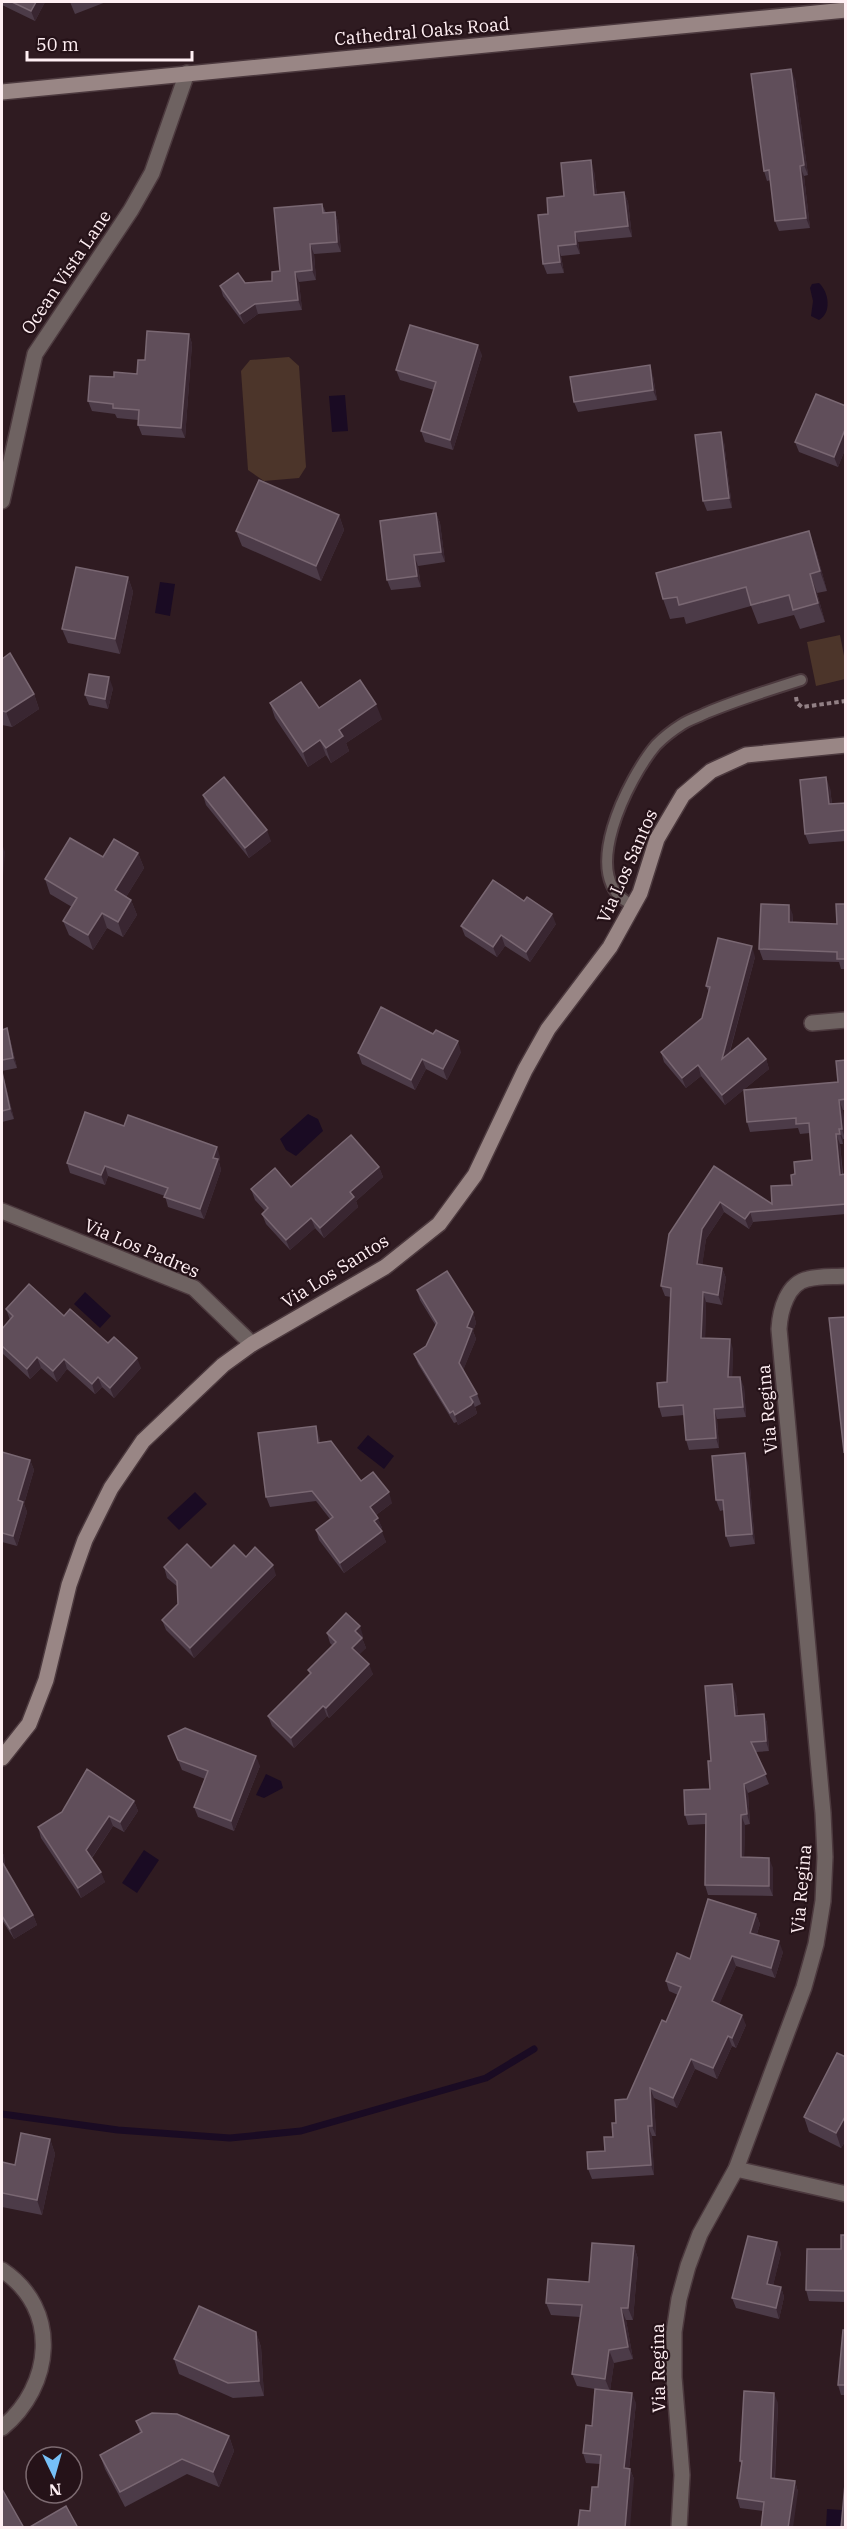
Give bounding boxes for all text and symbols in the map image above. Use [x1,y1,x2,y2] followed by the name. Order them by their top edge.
[333,12,511,50] street label: Cathedral Oaks Road
[27,24,192,62] scale bar
[36,33,79,56] text: 50 m
[16,205,116,339] street label: Ocean Vista Lane
[592,805,662,927] street label: Via Los Santos
[81,1213,203,1283] street label: Via Los Padres
[277,1229,393,1313] street label: Via Los Santos
[752,1363,782,1455] street label: Via Regina
[786,1843,816,1935] street label: Via Regina
[646,2323,670,2413] street label: Via Regina
[24,2445,84,2505] north arrow
[48,2479,62,2500] text: N

